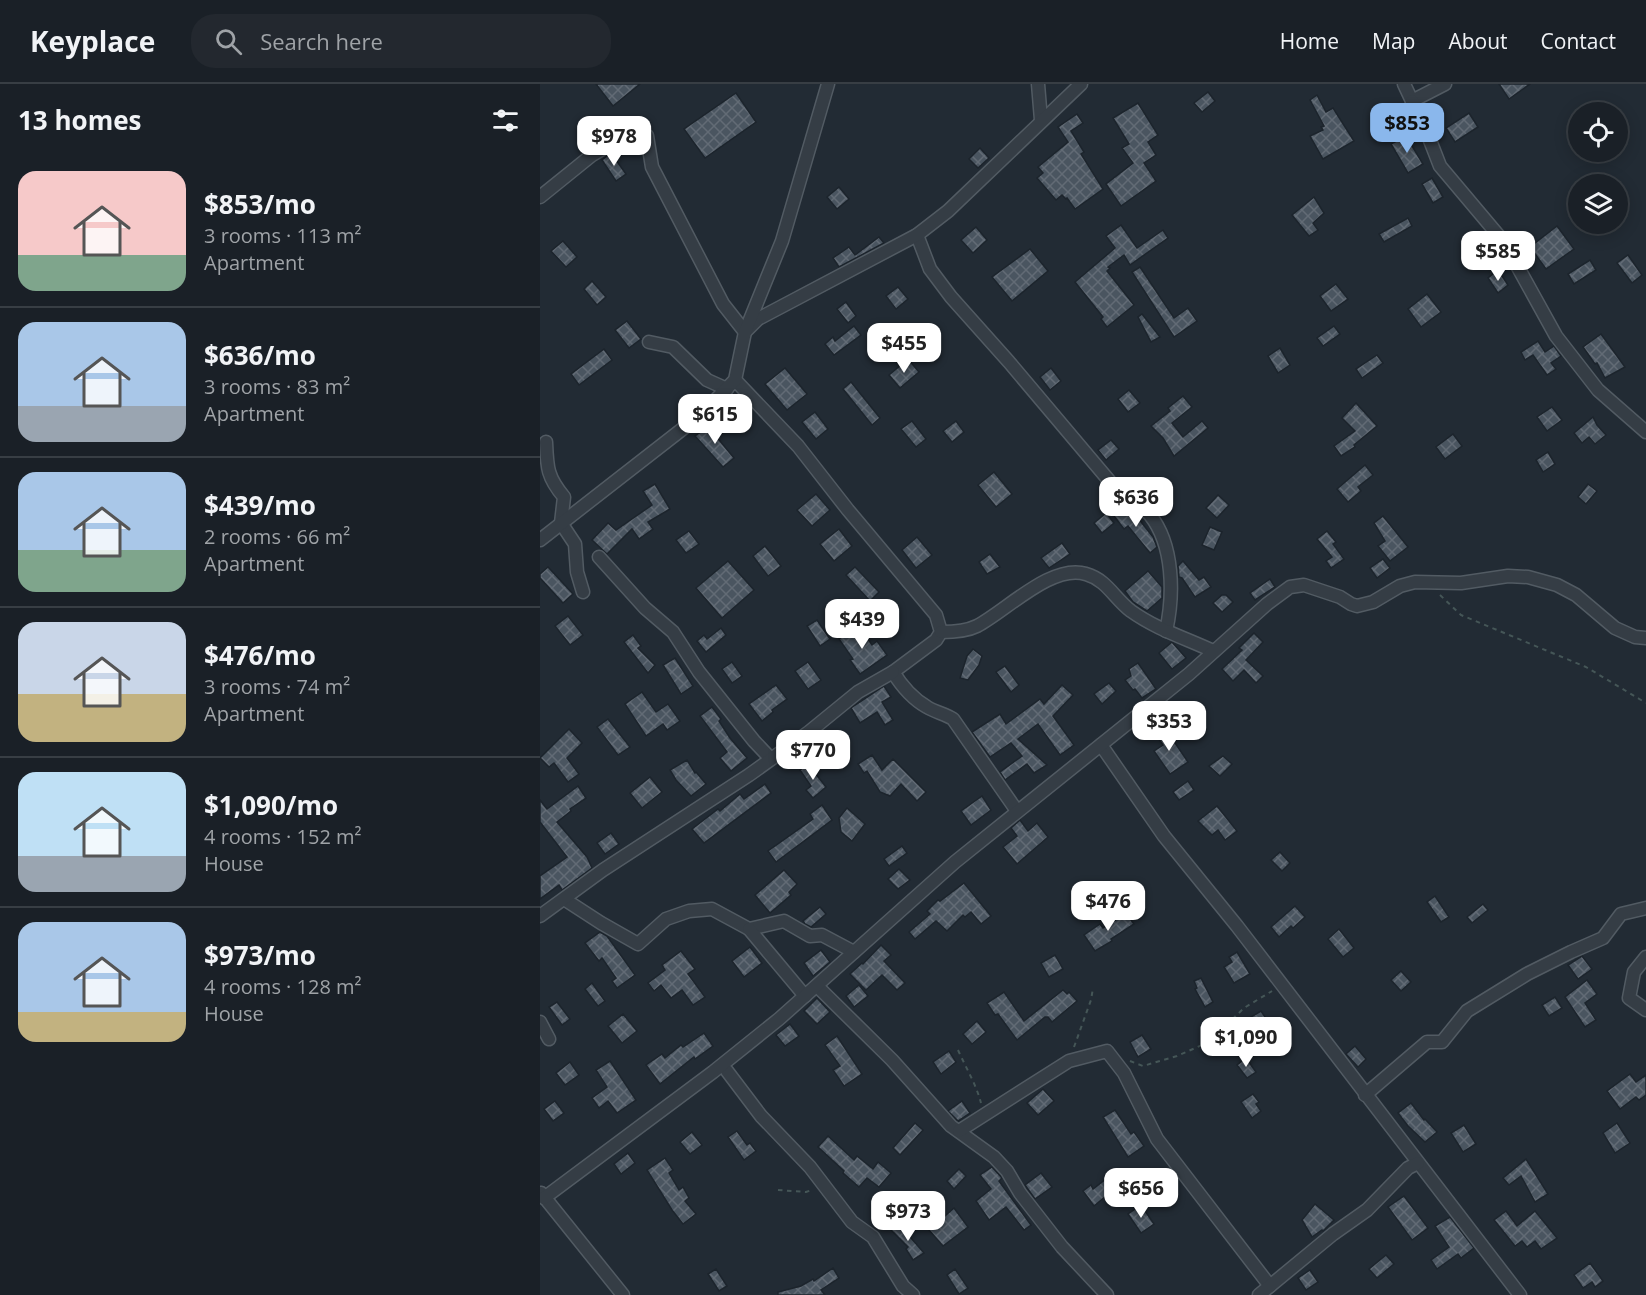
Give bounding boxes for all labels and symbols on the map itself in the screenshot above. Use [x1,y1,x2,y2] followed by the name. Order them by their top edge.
[1371,103,1443,154] pin: $853
[578,116,650,167] pin: $978
[1462,231,1534,282] pin: $585
[868,323,940,374] pin: $455
[679,394,751,445] pin: $615
[1100,477,1172,528] pin: $636
[826,599,898,650] pin: $439
[1133,701,1205,752] pin: $353
[777,730,849,781] pin: $770
[1072,881,1144,932] pin: $476
[1197,1017,1295,1068] pin: $1,090
[1105,1168,1177,1219] pin: $656
[872,1191,944,1242] pin: $973

